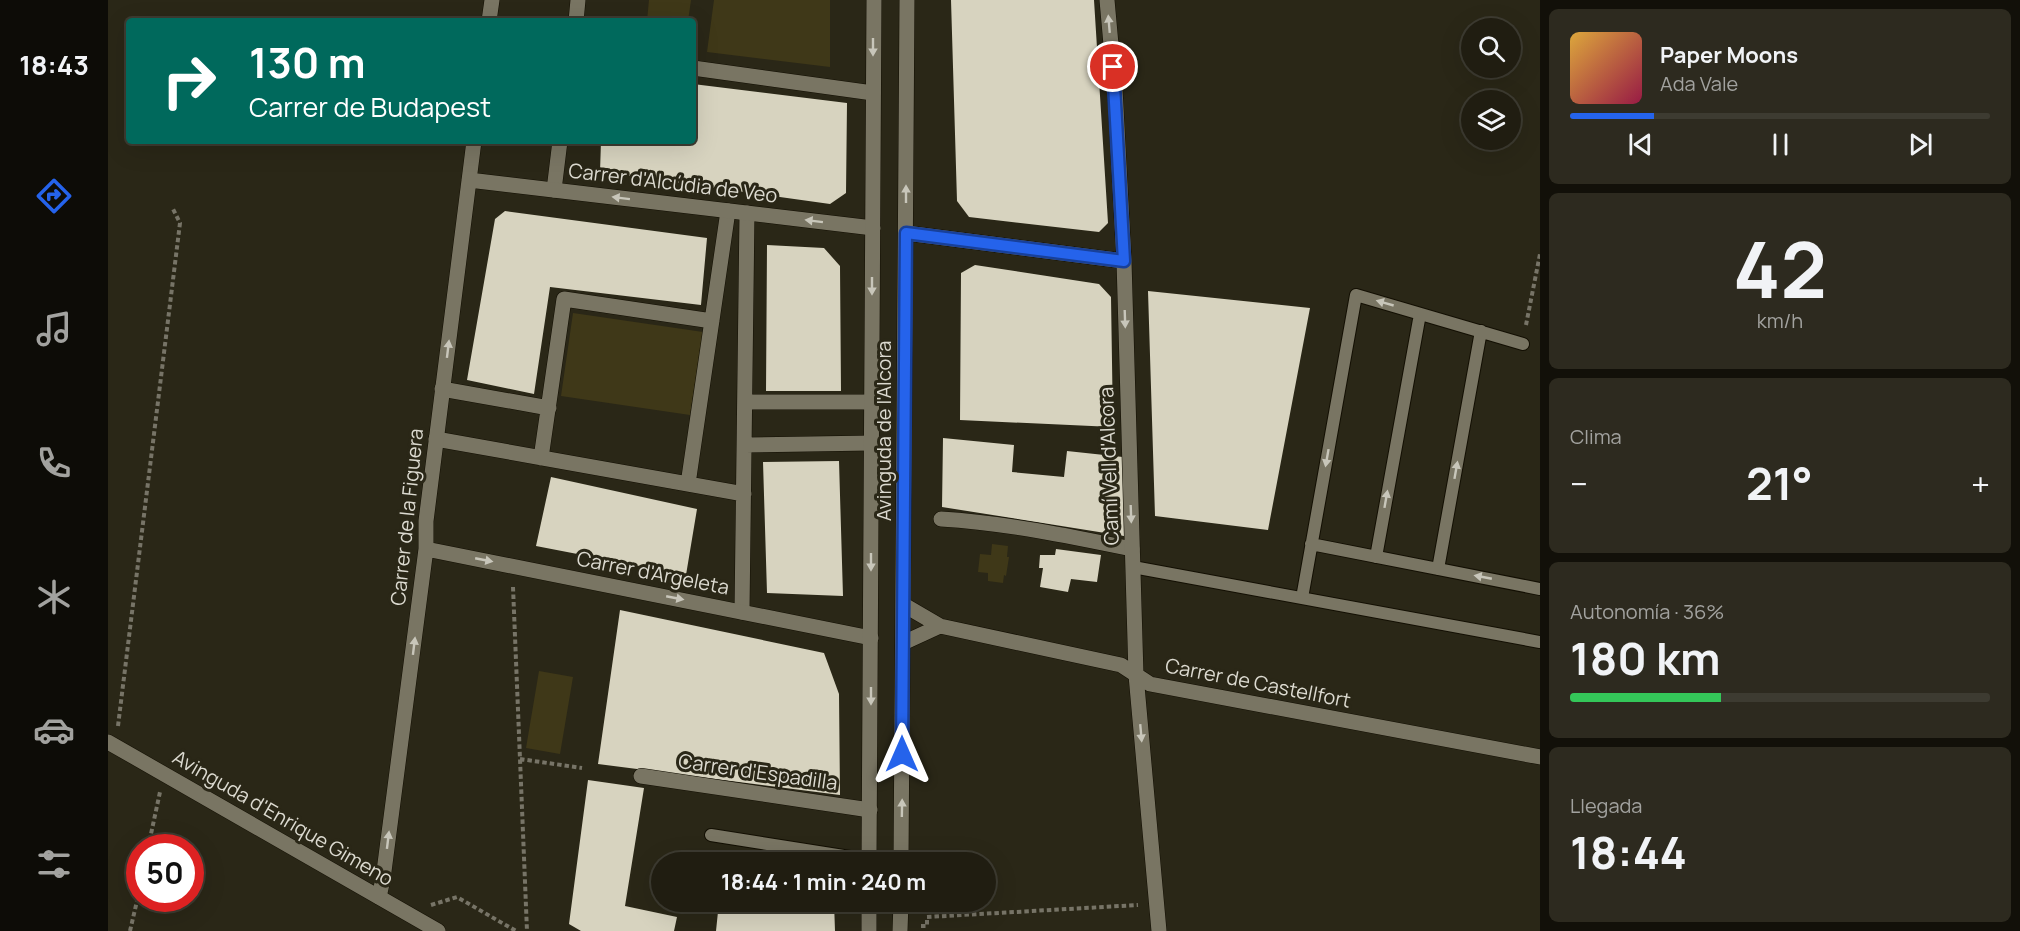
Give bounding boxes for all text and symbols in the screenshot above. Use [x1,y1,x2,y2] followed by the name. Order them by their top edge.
[1104,14,1114,33] one-way arrow
[1461,18,1521,150] map controls
[1461,18,1521,78] button: search
[249,33,366,91] text: 130 m
[868,37,878,56] one-way arrow
[1660,40,1798,70] text: Paper Moons
[1087,41,1138,92] pin
[150,42,228,120] icon: right
[19,46,89,83] text: 18:43
[1096,50,1129,83] icon: arrive
[1660,70,1738,97] text: Ada Vale
[249,88,491,125] text: Carrer de Budapest
[1461,90,1521,150] button: layers
[1624,128,1657,161] icon: previous
[1764,128,1797,161] icon: pause
[1904,128,1937,161] icon: next
[567,156,779,209] street label: Carrer d'Alcúdia de Veo
[33,175,75,217] icon: directions
[901,184,911,203] one-way arrow
[611,193,630,203] one-way arrow
[1733,215,1827,321] text: 42
[805,216,824,226] one-way arrow
[867,277,877,296] one-way arrow
[1375,298,1393,307] one-way arrow
[1757,307,1803,334] text: km/h
[33,308,75,350] icon: music
[1121,310,1130,329] one-way arrow
[443,339,452,358] one-way arrow
[870,341,897,521] street label: Avinguda de l'Alcora
[1092,386,1125,546] street label: Camí Vell d'Alcora
[1570,423,1622,450] text: Clima
[384,427,429,607] street label: Carrer de la Figuera
[33,442,75,484] icon: phone
[1322,449,1331,468] one-way arrow
[1746,452,1813,514] text: 21°
[1452,460,1461,479] one-way arrow
[1570,461,1588,506] text: −
[1971,461,1990,506] text: +
[1382,489,1391,508] one-way arrow
[1127,504,1136,523] one-way arrow
[575,544,732,601] street label: Carrer d'Argeleta
[866,553,876,572] one-way arrow
[474,556,493,565] one-way arrow
[1473,572,1492,581] one-way arrow
[33,576,75,618] icon: climate
[665,594,684,603] one-way arrow
[1570,598,1724,625] text: Autonomía · 36%
[1570,627,1721,689] text: 180 km
[409,637,418,656] one-way arrow
[1163,651,1353,714] street label: Carrer de Castellfort
[866,687,876,706] one-way arrow
[33,709,75,751] icon: car
[870,722,934,786] position arrow
[1137,724,1146,743] one-way arrow
[168,743,399,892] street label: Avinguda d'Enrique Gimeno
[677,747,839,796] street label: Carrer d'Espadilla
[1570,792,1642,819] text: Llegada
[897,799,907,818] one-way arrow
[1570,821,1687,883] text: 18:44
[384,830,393,849] one-way arrow
[126,834,204,912] speed limit sign: 50
[33,843,75,885] icon: filters
[721,867,926,897] text: 18:44 · 1 min · 240 m

